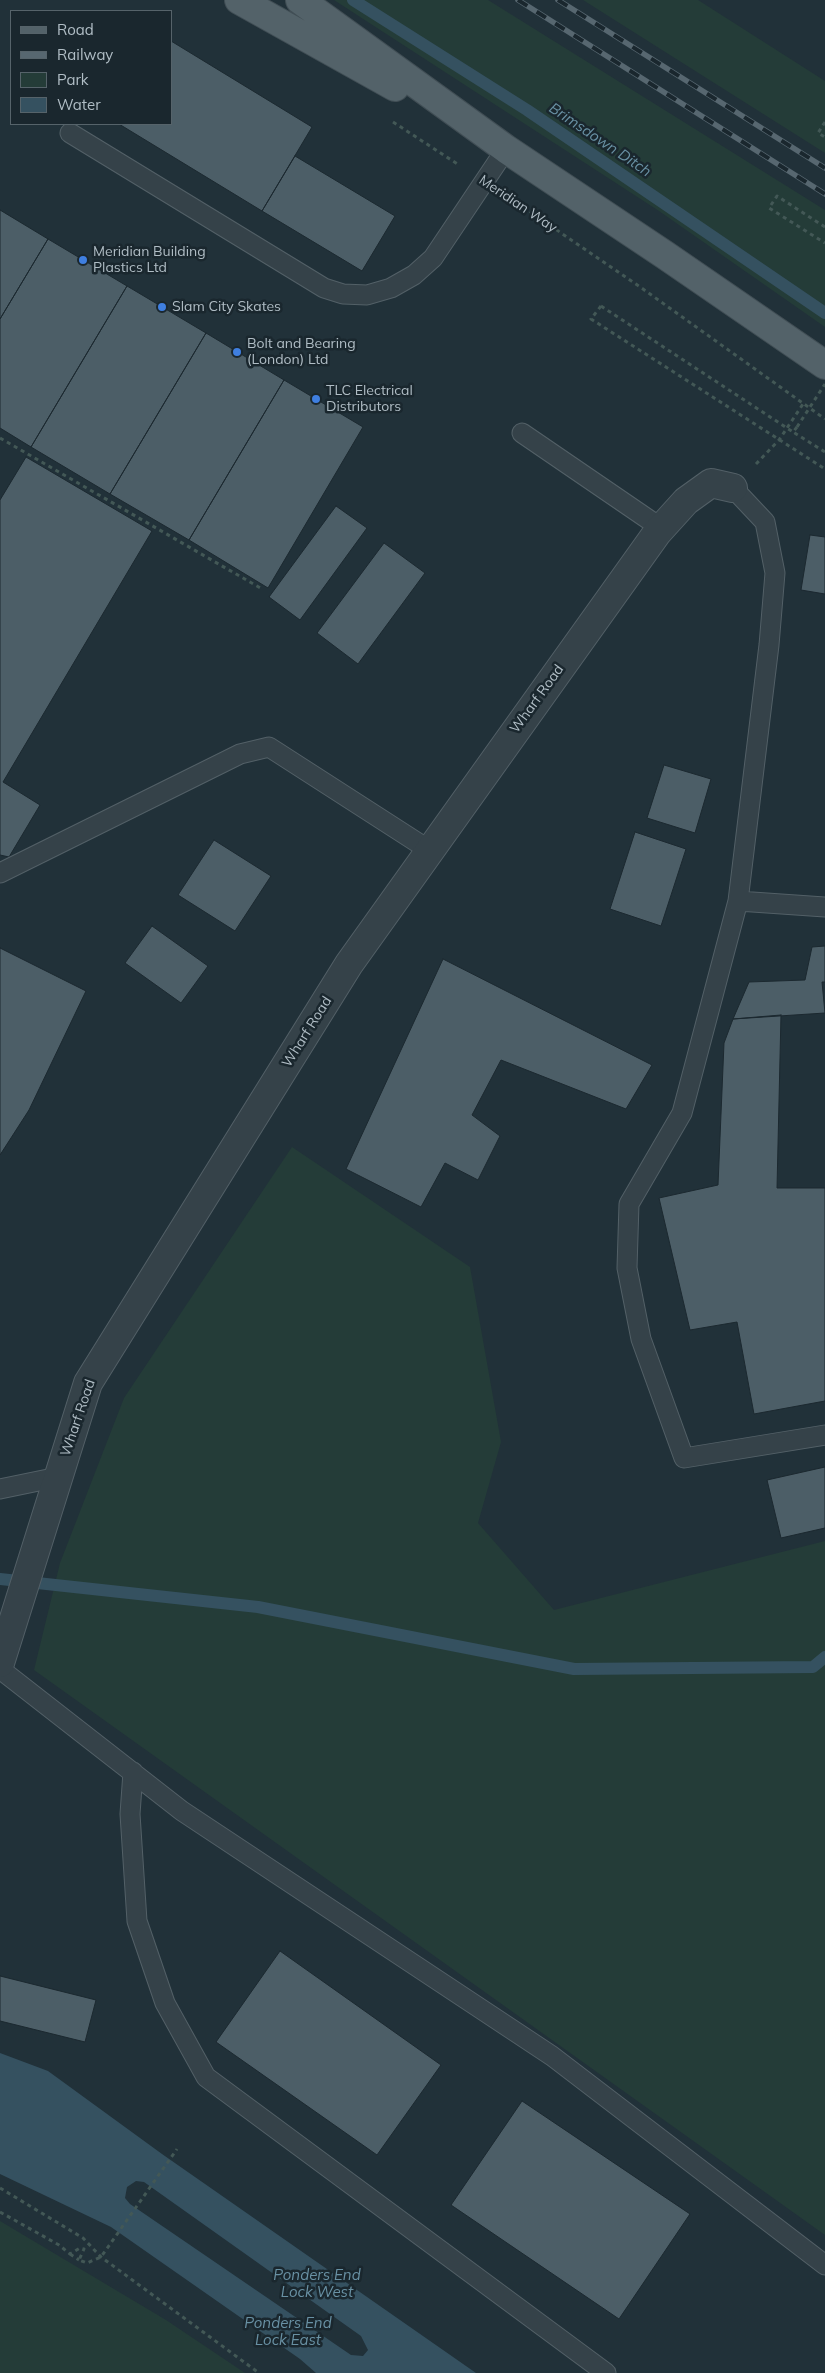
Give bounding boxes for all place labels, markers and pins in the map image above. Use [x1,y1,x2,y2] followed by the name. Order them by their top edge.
[93,244,206,276] place label: Meridian Building Plastics Ltd
[77,254,89,266] marker: Meridian Building Plastics Ltd
[172,299,281,315] place label: Slam City Skates
[156,301,168,313] marker: Slam City Skates
[247,336,356,368] place label: Bolt and Bearing (London) Ltd
[231,346,243,358] marker: Bolt and Bearing (London) Ltd
[326,383,413,416] place label: TLC Electrical Distributors
[310,393,322,405] marker: TLC Electrical Distributors

